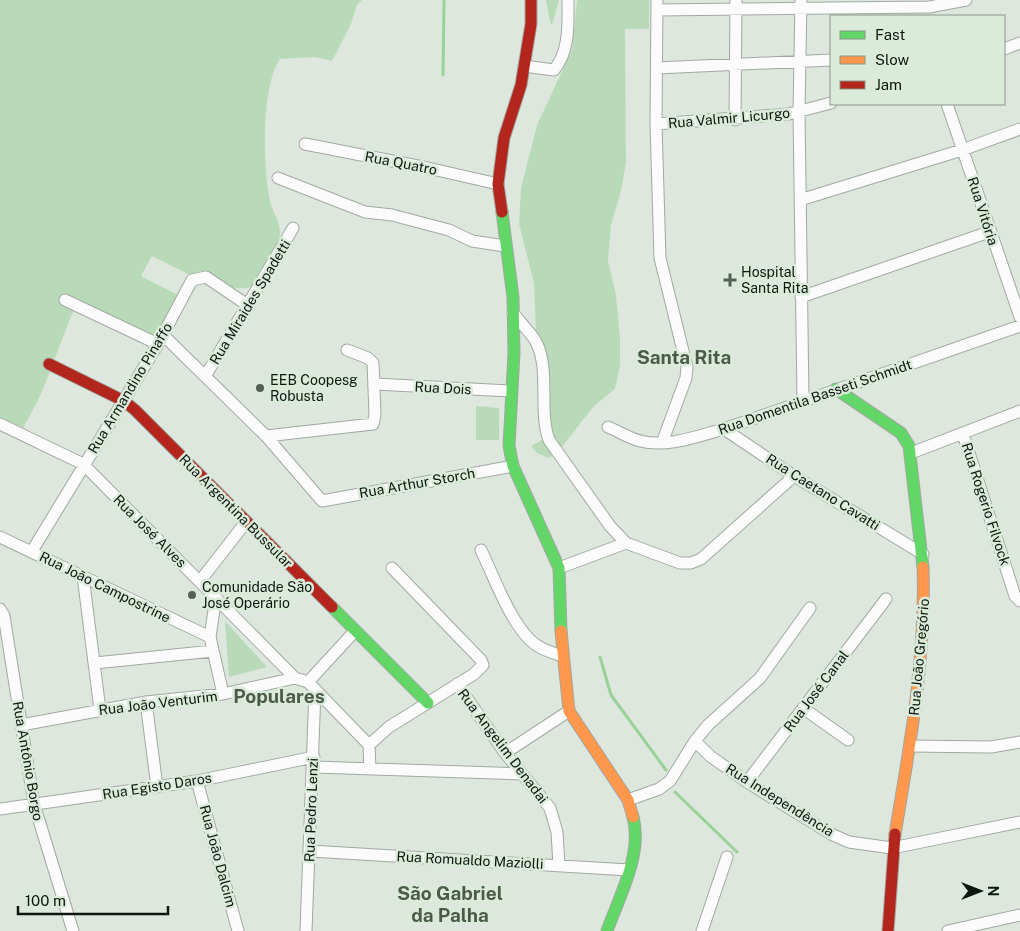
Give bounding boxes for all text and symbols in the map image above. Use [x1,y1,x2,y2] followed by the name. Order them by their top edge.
[830,15,1005,105] legend
[875,26,905,43] text: Fast
[875,51,910,68] text: Slow
[875,76,902,93] text: Jam
[667,105,791,131] street label: Rua Valmir Licurgo
[363,148,439,178] street label: Rua Quatro
[964,175,1002,247] street label: Rua Vitória
[206,237,294,367] street label: Rua Miraides Spadetti
[741,264,808,296] place label: Hospital Santa Rita
[723,273,737,287] marker: Hospital Santa Rita
[85,320,175,456] street label: Rua Armandino Pinaffo
[637,346,731,368] district label: Santa Rita
[716,356,914,438] street label: Rua Domentila Basseti Schmidt
[270,372,358,404] place label: EEB Coopesg Robusta
[414,379,472,397] street label: Rua Dois
[254,382,266,394] marker: EEB Coopesg Robusta
[959,440,1013,568] street label: Rua Rogerio Filvock
[763,450,883,534] street label: Rua Caetano Cavatti
[176,451,296,571] street label: Rua Argentina Bussular
[358,465,476,501] street label: Rua Arthur Storch
[110,491,190,571] street label: Rua José Alves
[37,548,173,626] street label: Rua João Campostrine
[202,579,312,611] place label: Comunidade São José Operário
[186,589,198,601] marker: Comunidade São José Operário
[906,598,932,716] street label: Rua João Gregório
[780,647,852,735] street label: Rua José Canal
[233,685,325,707] district label: Populares
[455,686,551,806] street label: Rua Angelim Denadai
[98,688,218,718] street label: Rua João Venturim
[10,700,46,822] street label: Rua Antônio Borgo
[301,758,321,862] street label: Rua Pedro Lenzi
[723,760,837,840] street label: Rua Independência
[101,769,213,803] street label: Rua Egisto Daros
[197,803,239,909] street label: Rua João Dalcim
[396,848,544,872] street label: Rua Romualdo Maziolli
[955,866,1005,916] north arrow
[397,882,503,926] district label: São Gabriel da Palha
[18,884,168,916] scale bar
[985,886,1001,896] text: N
[25,892,66,909] text: 100 m

